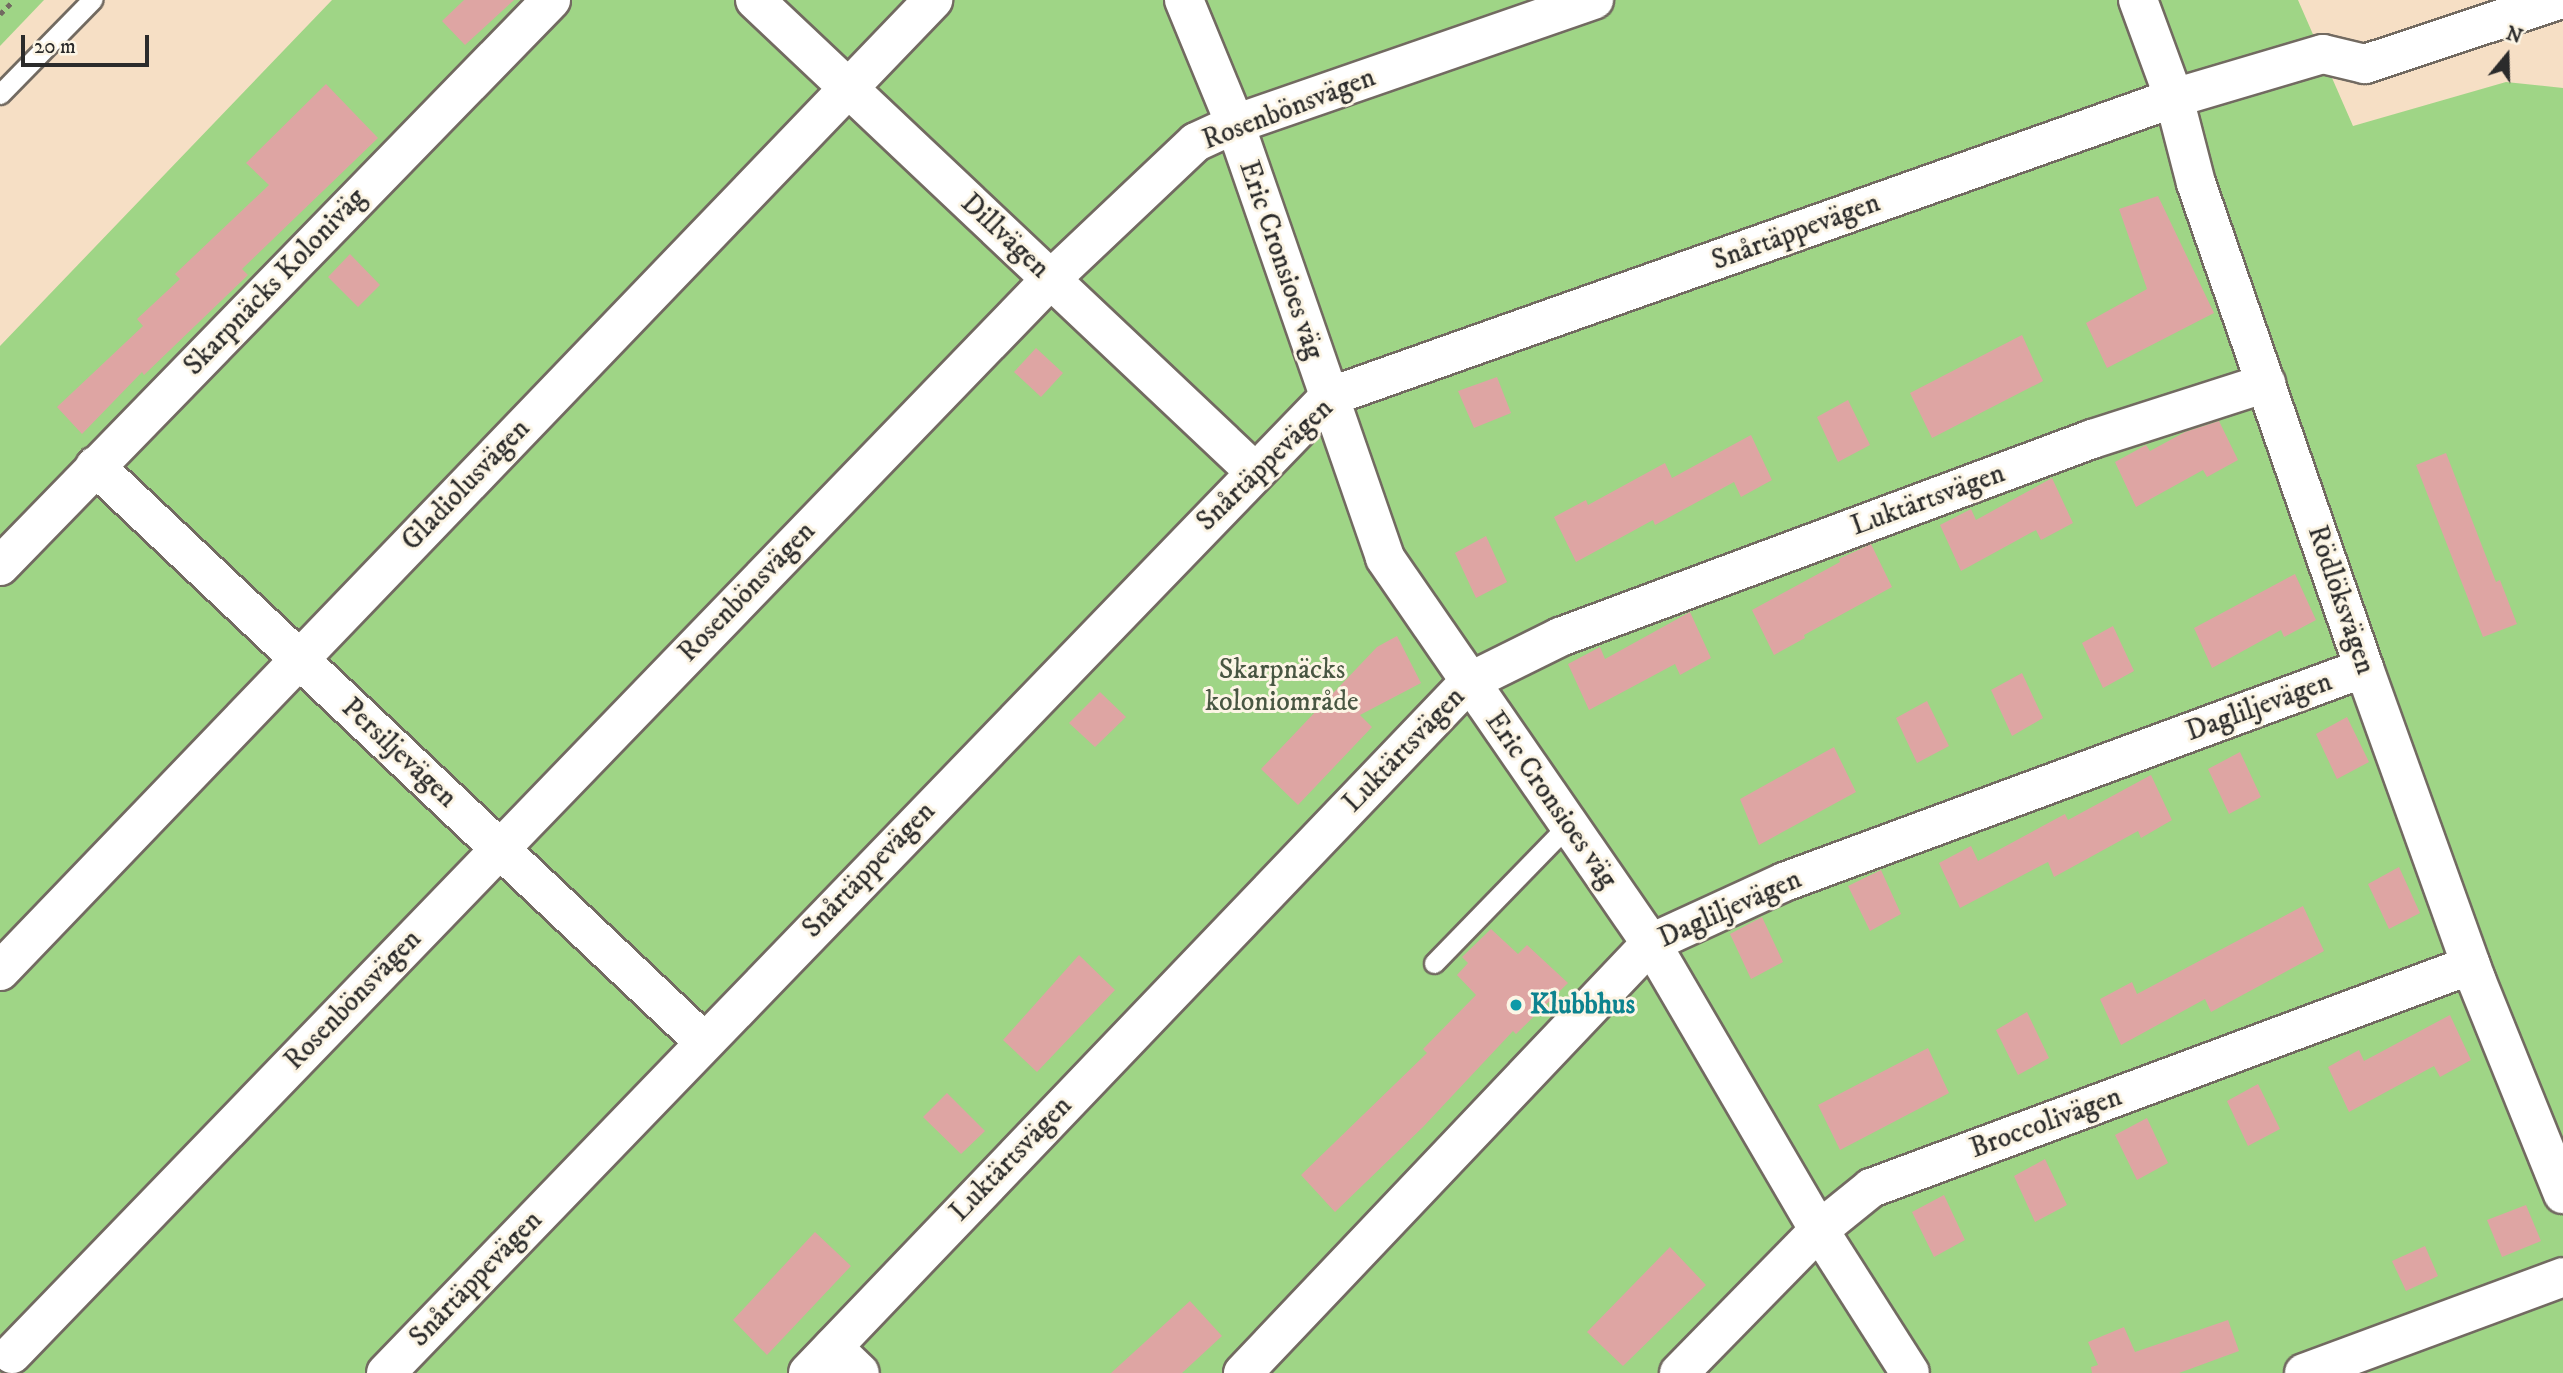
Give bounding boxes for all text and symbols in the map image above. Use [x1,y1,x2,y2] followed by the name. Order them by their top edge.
[24,21,152,65] scale bar
[2472,21,2542,91] north arrow
[2503,22,2525,49] text: N
[34,34,76,60] text: 20 m
[1198,61,1380,157] street label: Rosenbönsvägen
[1231,156,1331,364] street label: Eric Cronsioes väg
[177,181,373,383] street label: Skarpnäcks Koloniväg
[1707,186,1885,278] street label: Snårtäppevägen
[954,187,1056,285] street label: Dillvägen
[1190,392,1340,538] street label: Snårtäppevägen
[395,412,537,558] street label: Gladiolusvägen
[1847,457,2009,543] street label: Luktärtsvägen
[672,515,822,669] street label: Rosenbönsvägen
[2300,521,2382,679] street label: Rödlöksvägen
[1205,653,1359,719] park label: Skarpnäcks koloniområde
[2181,665,2337,749] street label: Dagliljevägen
[1336,680,1472,820] street label: Luktärtsvägen
[334,691,464,815] street label: Persiljevägen
[1478,705,1624,895] street label: Eric Cronsioes väg
[796,795,942,945] street label: Snårtäppevägen
[1653,863,1807,955] street label: Dagliljevägen
[278,923,428,1077] street label: Rosenbönsvägen
[1530,988,1635,1022] place label: Klubbhus
[1508,997,1524,1013] marker: Klubbhus
[1966,1080,2126,1166] street label: Broccolivägen
[943,1089,1079,1229] street label: Luktärtsvägen
[403,1204,549,1354] street label: Snårtäppevägen

